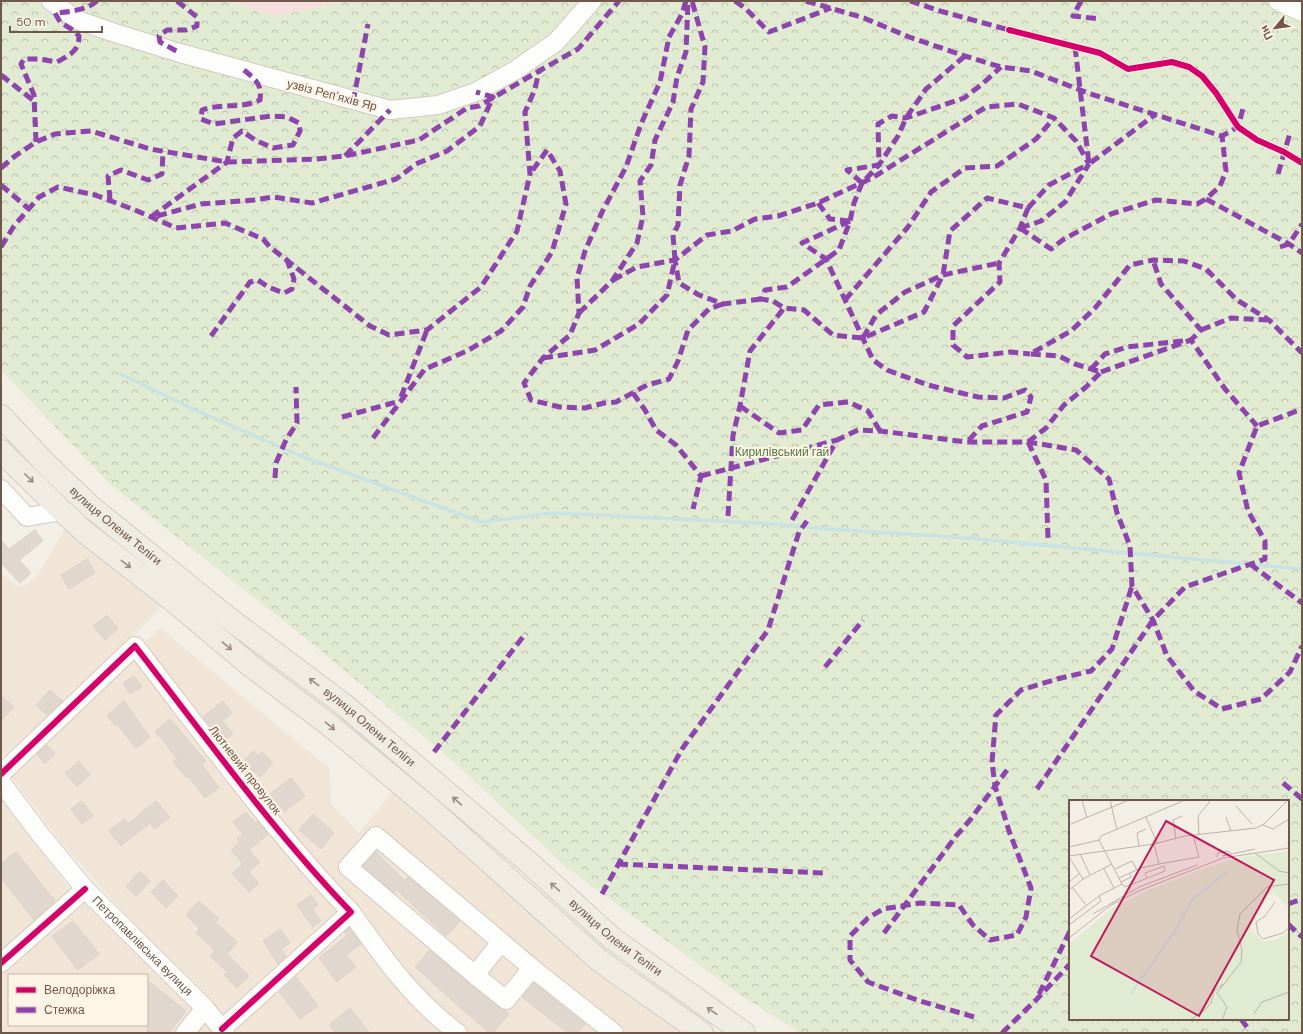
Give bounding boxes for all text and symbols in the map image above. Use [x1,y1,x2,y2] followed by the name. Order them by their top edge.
[10,8,102,34] scale bar
[1255,8,1295,48] north arrow
[16,14,45,30] text: 50 m
[1257,23,1276,43] text: Пн
[285,75,379,115] street label: узвіз Репʼяхів Яр
[735,444,829,460] park label: Кирилівський гай
[24,473,34,483] one-way arrow
[66,483,165,569] street label: вулиця Олени Теліги
[121,560,132,568] one-way arrow
[222,641,232,650] one-way arrow
[309,678,320,687] one-way arrow
[320,684,419,770] street label: вулиця Олени Теліги
[324,721,335,730] one-way arrow
[205,722,285,819] street label: Лютневий провулок
[452,797,463,806] one-way arrow
[1069,800,1289,1020] inset map
[550,882,560,891] one-way arrow
[89,893,196,999] street label: Петропавлівська вулиця
[566,895,665,980] street label: вулиця Олени Теліги
[8,974,148,1026] legend
[44,982,115,998] text: Велодоріжка
[44,1002,85,1018] text: Стежка
[706,1007,717,1015] one-way arrow

